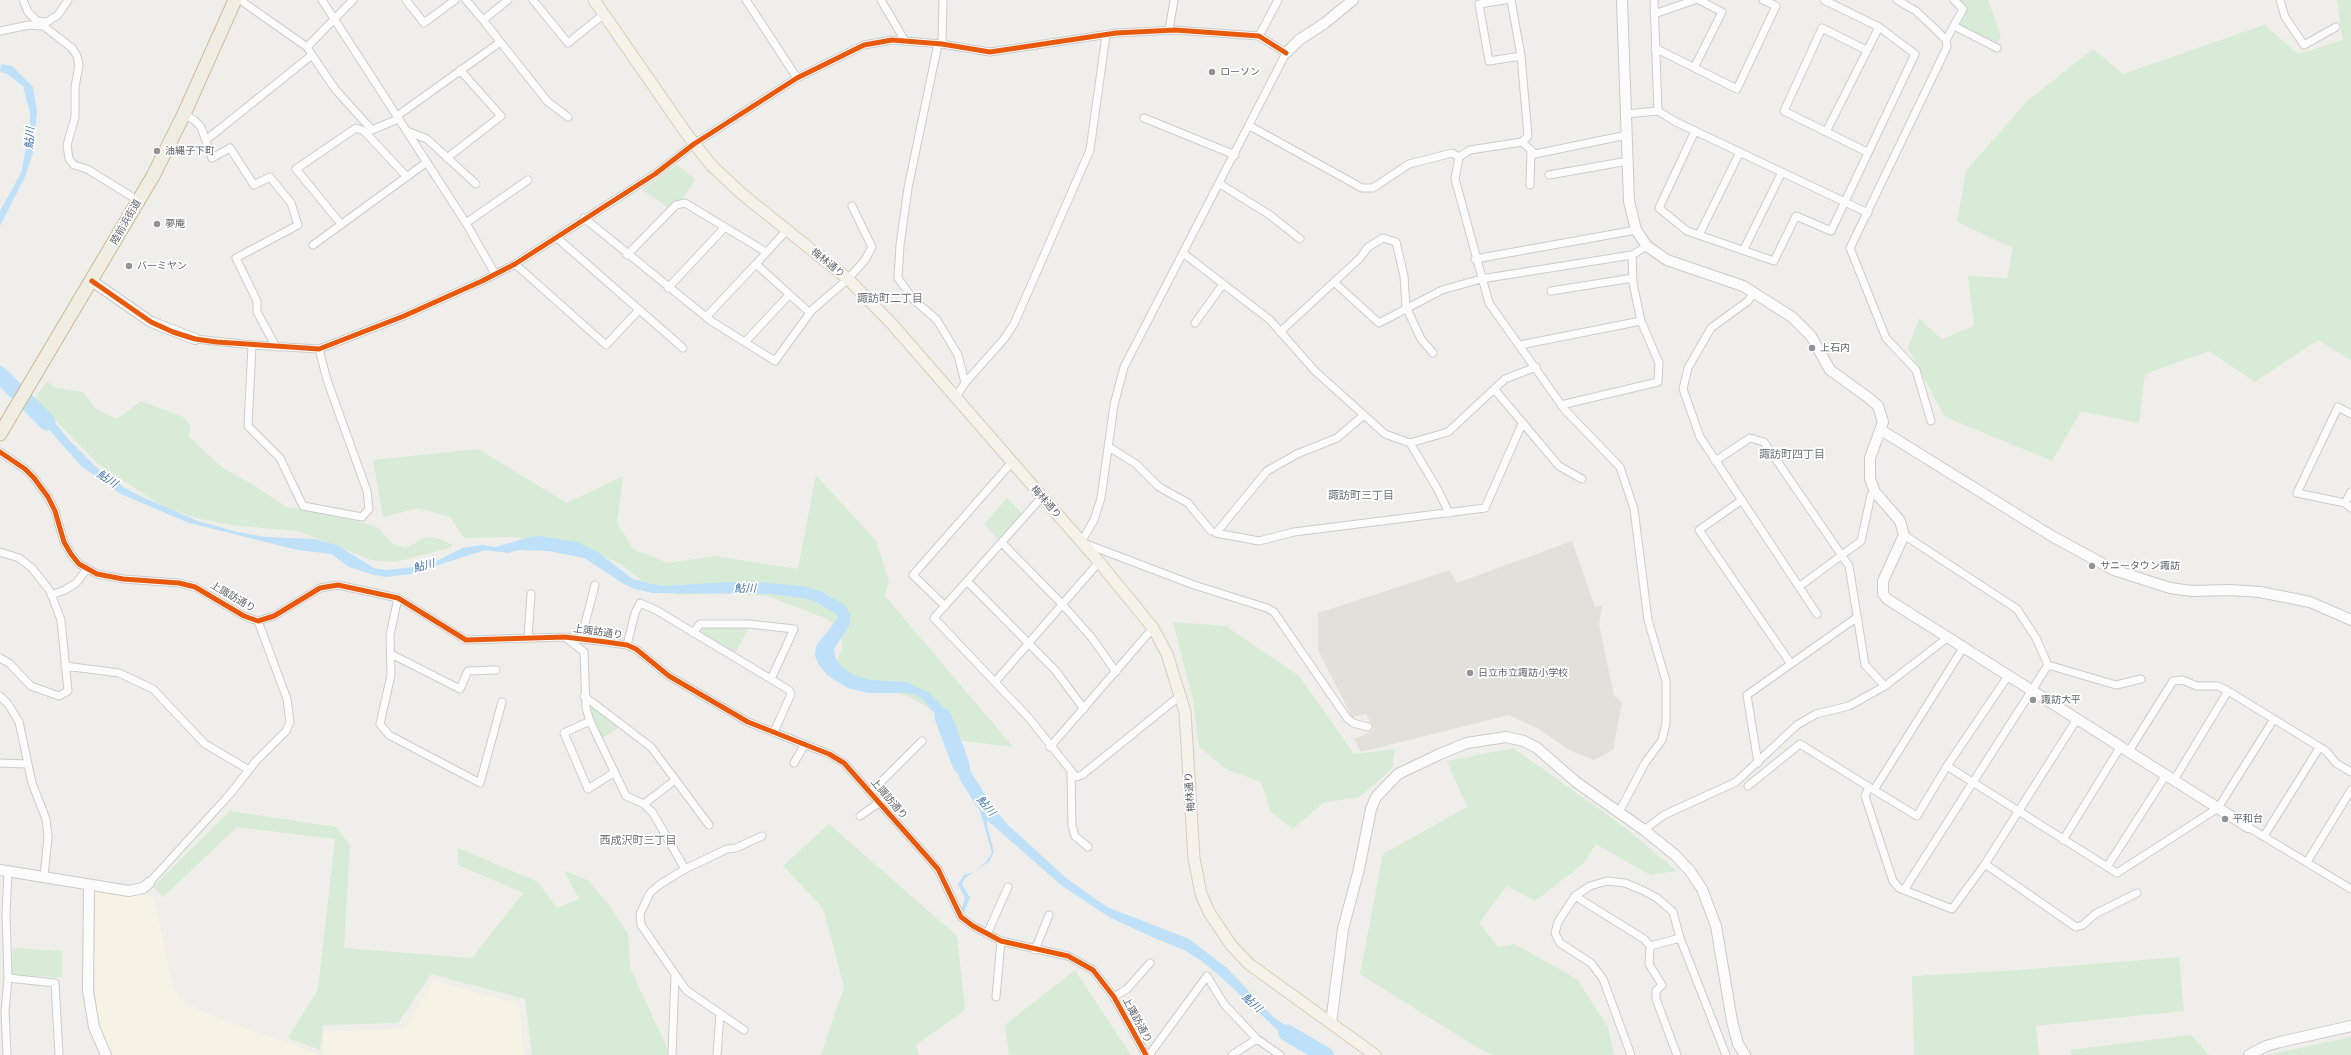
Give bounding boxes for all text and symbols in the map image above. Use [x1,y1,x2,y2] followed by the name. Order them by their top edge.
[1220,66,1260,78] place label: ローソン
[1207,67,1217,77] marker: ローソン
[23,127,37,149] water label: 鮎川
[165,145,215,157] place label: 油縄子下町
[152,146,162,156] marker: 油縄子下町
[108,197,144,247] street label: 陸前浜街道
[165,218,185,230] place label: 夢庵
[152,219,162,229] marker: 夢庵
[809,246,847,280] street label: 梅林通り
[137,260,187,272] place label: バーミヤン
[124,261,134,271] marker: バーミヤン
[857,292,923,306] district label: 諏訪町二丁目
[1820,342,1850,354] place label: 上石内
[1807,343,1817,353] marker: 上石内
[1759,448,1825,462] district label: 諏訪町四丁目
[94,467,120,491] water label: 鮎川
[1028,483,1064,521] street label: 梅林通り
[1328,489,1394,503] district label: 諏訪町三丁目
[412,557,436,575] water label: 鮎川
[2100,560,2180,572] place label: サニータウン諏訪
[2087,561,2097,571] marker: サニータウン諏訪
[208,579,258,615] street label: 上諏訪通り
[734,582,756,596] water label: 鮎川
[572,623,624,641] street label: 上諏訪通り
[1478,667,1568,679] place label: 日立市立諏訪小学校
[1465,668,1475,678] marker: 日立市立諏訪小学校
[2041,694,2081,706] place label: 諏訪大平
[2028,695,2038,705] marker: 諏訪大平
[1183,772,1197,812] street label: 梅林通り
[868,776,910,822] street label: 上諏訪通り
[974,793,998,819] water label: 鮎川
[2233,813,2263,825] place label: 平和台
[2220,814,2230,824] marker: 平和台
[600,834,676,848] district label: 西成沢町三丁目
[1239,991,1265,1015] water label: 鮎川
[1120,995,1154,1045] street label: 上諏訪通り

